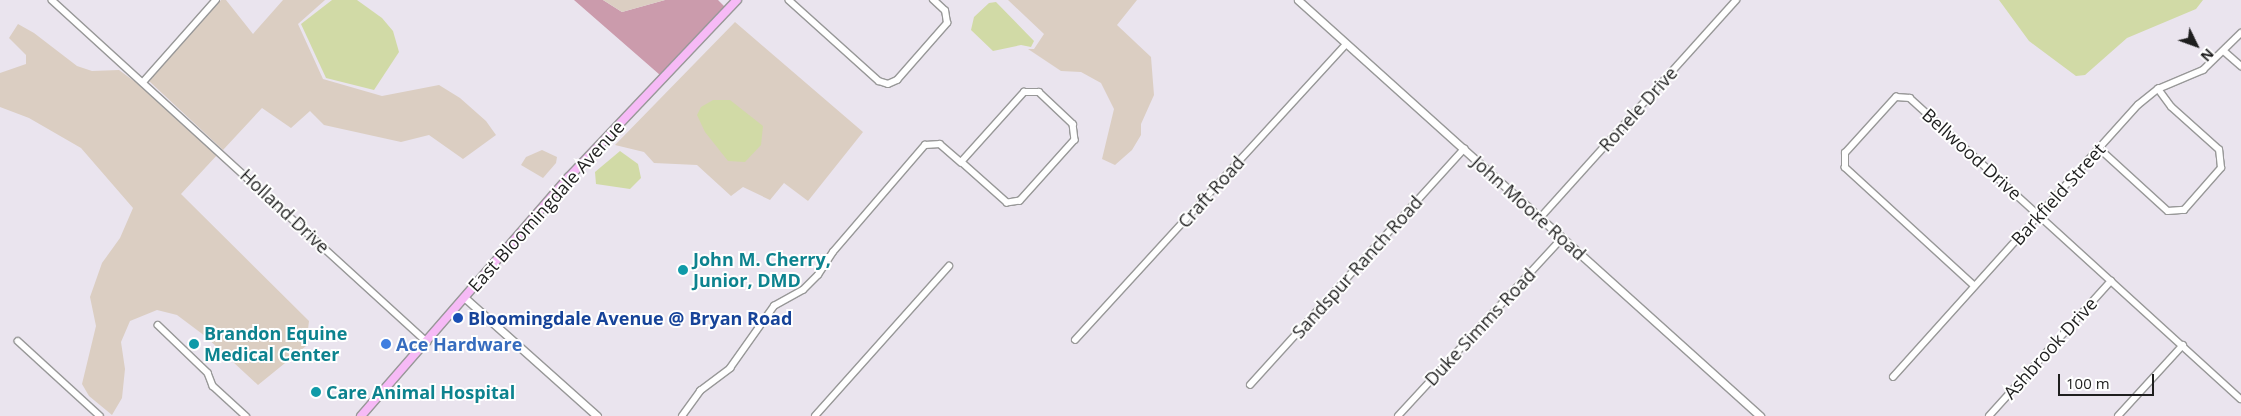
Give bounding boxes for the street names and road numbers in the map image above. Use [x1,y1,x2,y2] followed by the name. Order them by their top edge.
[1594,62,1682,156] street label: Ronele Drive
[1918,104,2026,204] street label: Bellwood Drive
[464,116,628,296] street label: East Bloomingdale Avenue
[2007,139,2109,249] street label: Barkfield Street
[1468,151,1590,265] street label: John Moore Road
[1173,152,1249,232] street label: Craft Road
[236,164,334,258] street label: Holland Drive
[1287,191,1427,343] street label: Sandspur Ranch Road
[1420,264,1540,390] street label: Duke Simms Road
[1999,293,2101,403] street label: Ashbrook Drive

